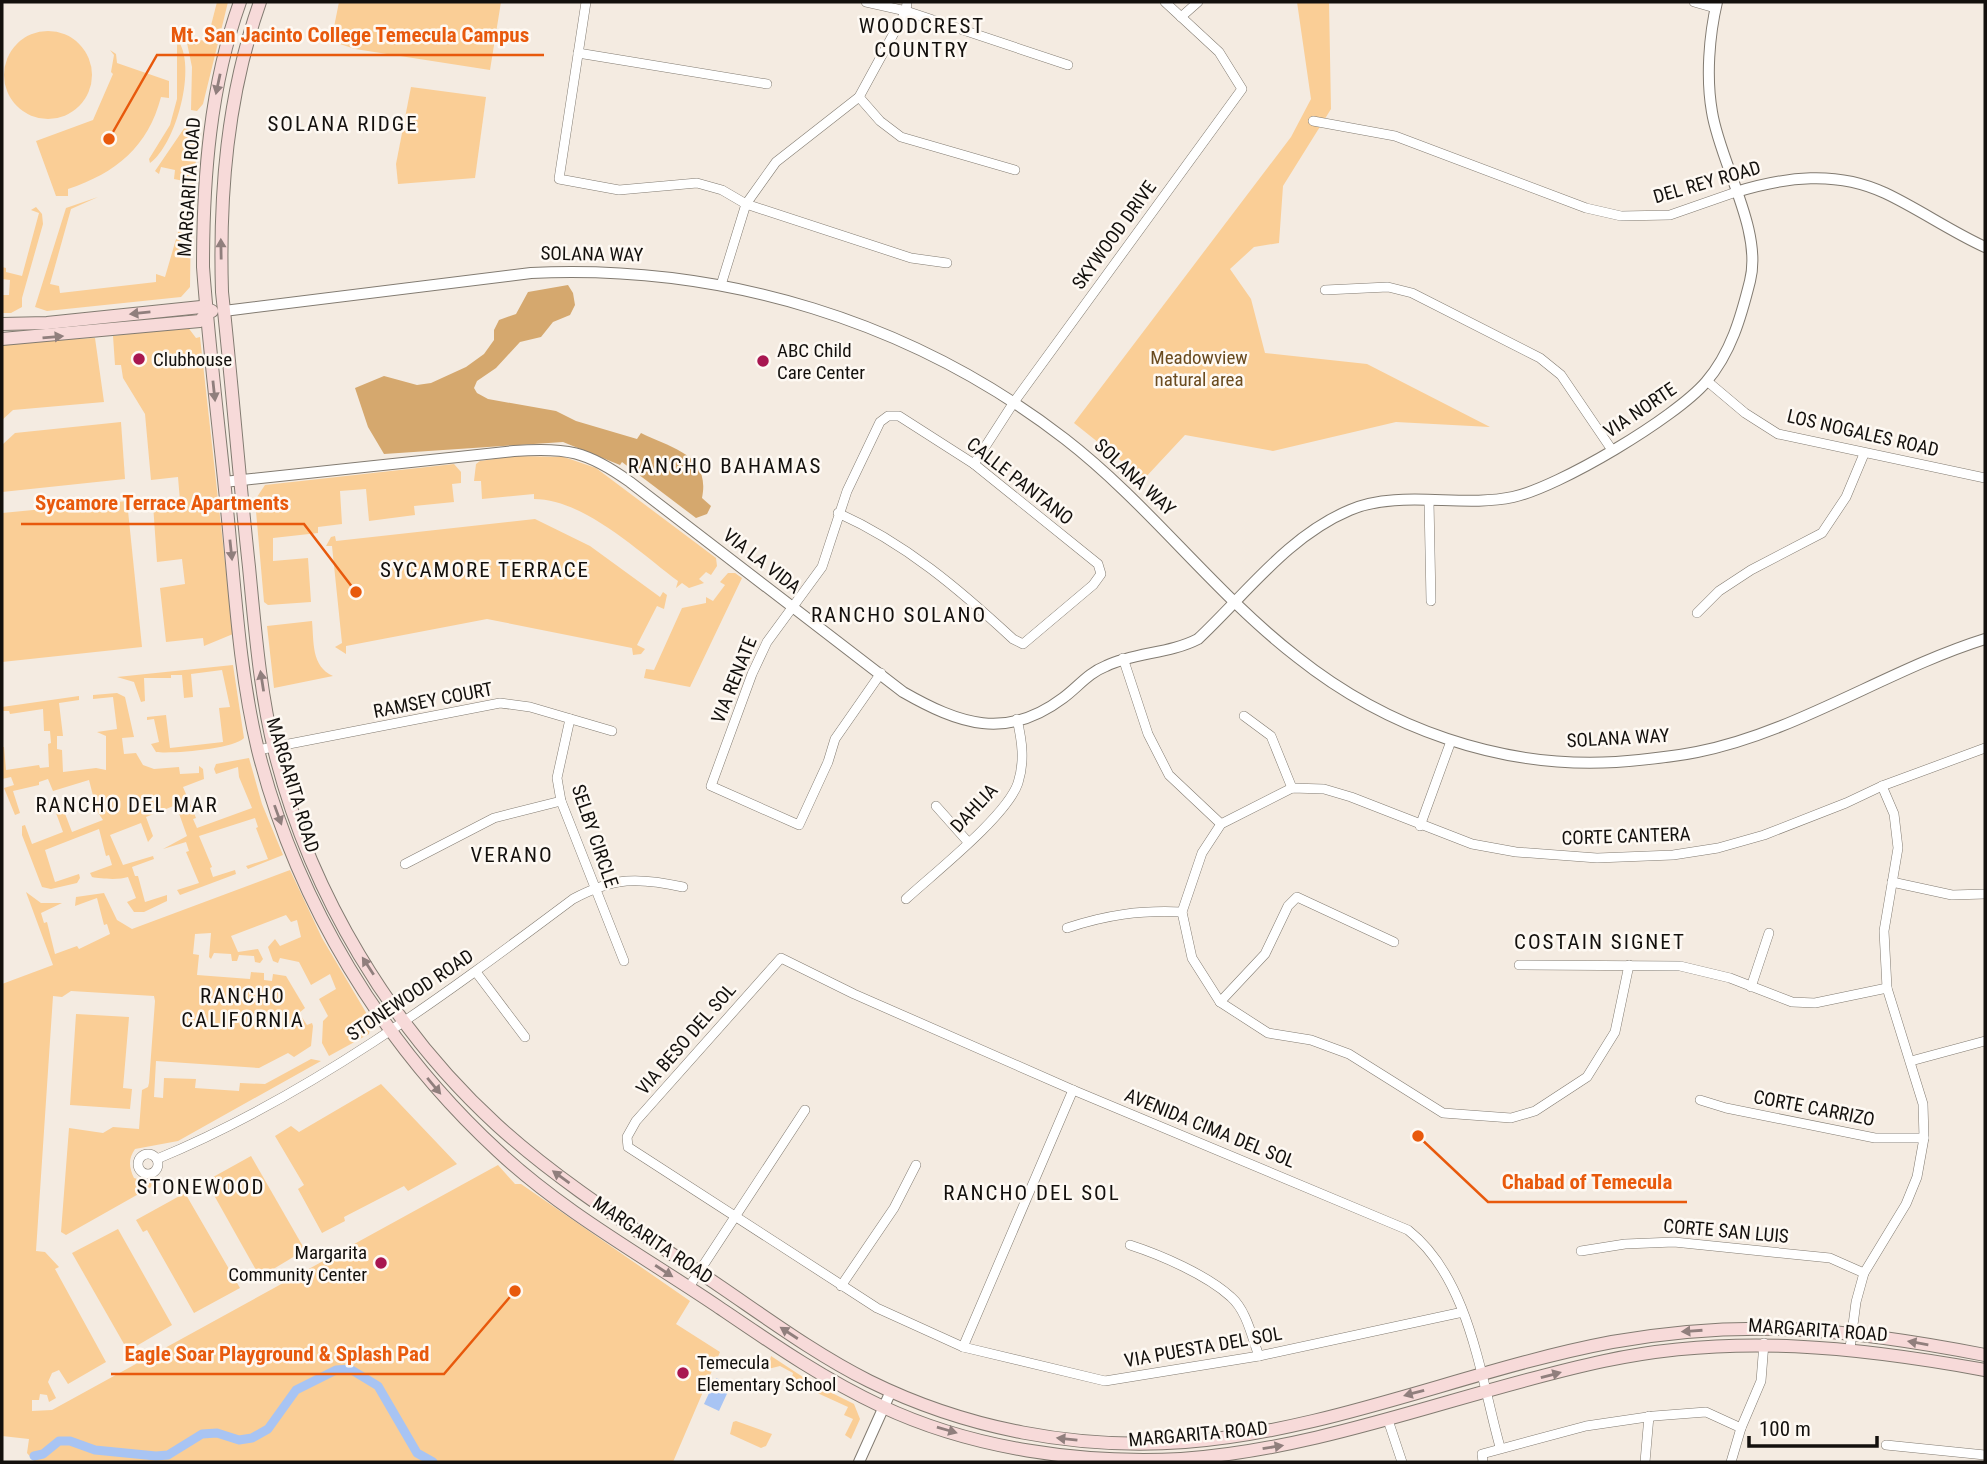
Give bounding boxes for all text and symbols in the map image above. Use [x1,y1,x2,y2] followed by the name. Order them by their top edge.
[157,13,544,55] callout: Mt. San Jacinto College Temecula Campus
[859,14,985,62] district label: WOODCREST COUNTRY
[171,23,529,47] text: Mt. San Jacinto College Temecula Campus
[212,73,223,95] one-way arrow
[267,112,419,136] district label: SOLANA RIDGE
[173,116,205,258] street label: MARGARITA ROAD
[1651,156,1763,208] street label: DEL REY ROAD
[1067,176,1161,294] street label: SKYWOOD DRIVE
[215,238,227,260] one-way arrow
[540,242,644,266] street label: SOLANA WAY
[129,308,151,319] one-way arrow
[43,331,65,342] one-way arrow
[777,339,865,384] place label: ABC Child Care Center
[1150,346,1248,391] park label: Meadowview natural area
[153,348,232,371] place label: Clubhouse
[131,351,147,367] marker: Clubhouse
[755,353,771,369] marker: ABC Child Care Center
[1599,377,1681,443] street label: VIA NORTE
[208,380,219,402] one-way arrow
[1785,404,1941,462] street label: LOS NOGALES ROAD
[962,432,1078,530] street label: CALLE PANTANO
[1090,434,1180,520] street label: SOLANA WAY
[628,454,822,478] district label: RANCHO BAHAMAS
[21,482,304,524] callout: Sycamore Terrace Apartments
[35,491,289,515] text: Sycamore Terrace Apartments
[719,523,806,599] street label: VIA LA VIDA
[226,539,237,561] one-way arrow
[380,558,590,582] district label: SYCAMORE TERRACE
[811,603,987,627] district label: RANCHO SOLANO
[706,633,762,727] street label: VIA RENATE
[256,670,267,692] one-way arrow
[371,677,495,723] street label: RAMSEY COURT
[262,715,324,855] street label: MARGARITA ROAD
[1566,724,1670,752] street label: SOLANA WAY
[946,779,1002,837] street label: DAHLIA
[567,781,623,891] street label: SELBY CIRCLE
[35,793,219,817] district label: RANCHO DEL MAR
[273,805,284,826] one-way arrow
[1561,822,1691,850] street label: CORTE CANTERA
[470,843,554,867] district label: VERANO
[1514,930,1686,954] district label: COSTAIN SIGNET
[342,944,478,1046] street label: STONEWOOD ROAD
[362,956,375,975] one-way arrow
[631,978,741,1100] street label: VIA BESO DEL SOL
[181,984,305,1032] district label: RANCHO CALIFORNIA
[426,1077,441,1095] one-way arrow
[1121,1083,1299,1173] street label: AVENIDA CIMA DEL SOL
[1751,1085,1877,1131] street label: CORTE CARRIZO
[1488,1160,1687,1202] callout: Chabad of Temecula
[551,1170,570,1184] one-way arrow
[1502,1170,1672,1194] text: Chabad of Temecula
[137,1175,265,1199] district label: STONEWOOD
[943,1181,1121,1205] district label: RANCHO DEL SOL
[589,1191,717,1289] street label: MARGARITA ROAD
[1662,1214,1790,1248] street label: CORTE SAN LUIS
[228,1241,367,1286] place label: Margarita Community Center
[373,1255,389,1271] marker: Margarita Community Center
[655,1264,674,1277] one-way arrow
[1747,1314,1889,1346] street label: MARGARITA ROAD
[1122,1322,1284,1372] street label: VIA PUESTA DEL SOL
[779,1326,799,1339] one-way arrow
[1681,1326,1703,1337] one-way arrow
[111,1332,444,1374] callout: Eagle Soar Playground & Splash Pad
[1907,1337,1929,1348] one-way arrow
[125,1342,429,1366] text: Eagle Soar Playground & Splash Pad
[697,1351,836,1396] place label: Temecula Elementary School
[675,1365,691,1381] marker: Temecula Elementary School
[1540,1369,1562,1380] one-way arrow
[1403,1388,1425,1399] one-way arrow
[1749,1404,1877,1448] scale bar
[1127,1416,1269,1452] street label: MARGARITA ROAD
[1759,1417,1811,1441] text: 100 m
[937,1426,958,1436] one-way arrow
[1056,1434,1078,1445] one-way arrow
[1262,1441,1284,1452] one-way arrow

